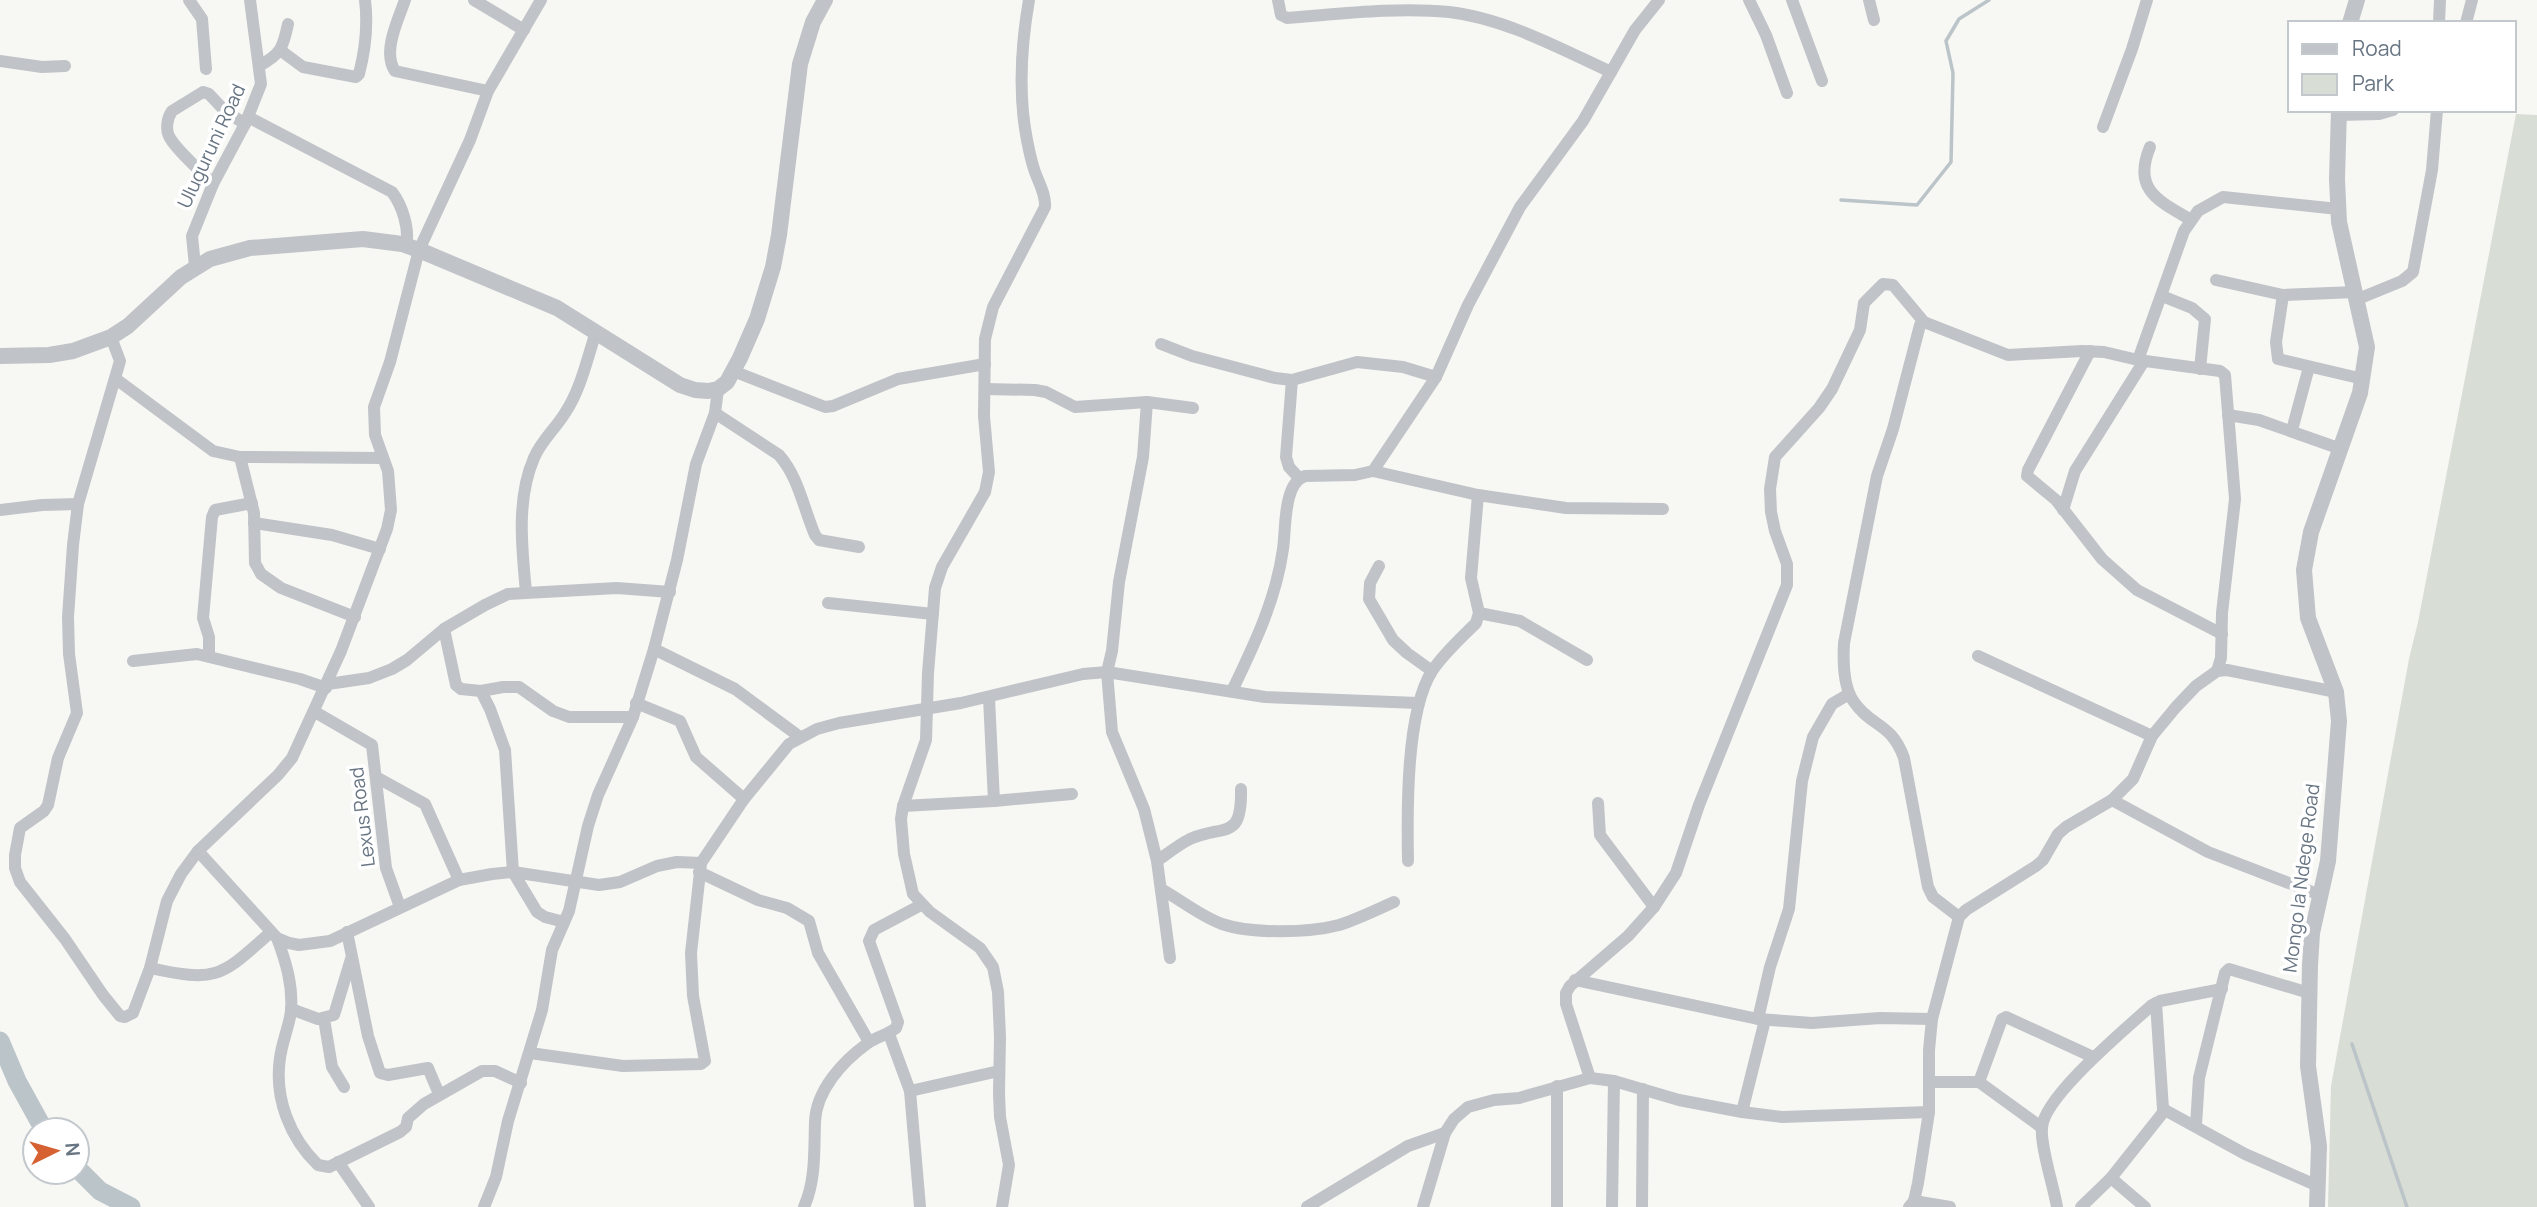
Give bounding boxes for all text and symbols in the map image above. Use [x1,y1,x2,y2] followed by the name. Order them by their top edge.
[2288,21,2516,112] legend
[2352,34,2402,62] text: Road
[2352,69,2394,97] text: Park
[171,80,251,212] street label: Uluguruni Road
[343,766,381,868] street label: Lexus Road
[2277,782,2325,974] street label: Mongo la Ndege Road
[21,1116,91,1186] north arrow
[59,1142,86,1157] text: N

